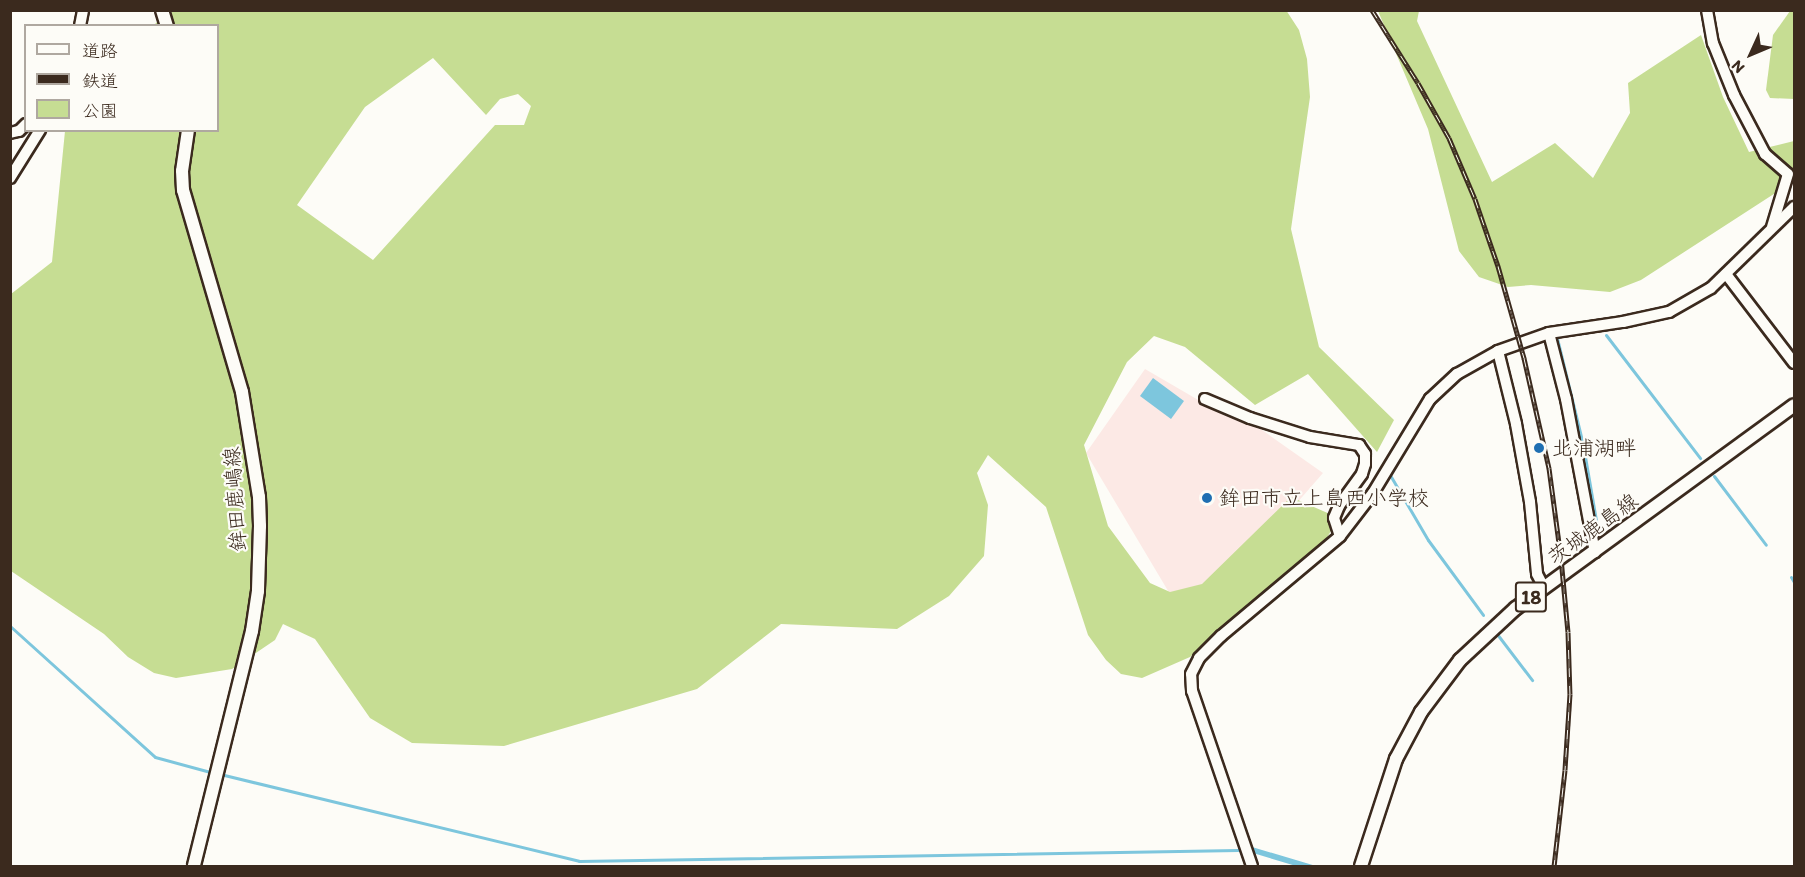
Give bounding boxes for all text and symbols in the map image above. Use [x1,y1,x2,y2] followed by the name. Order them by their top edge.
[24,24,219,132] legend
[1721,24,1781,84] north arrow
[82,40,118,62] text: 道路
[1727,56,1748,77] text: N
[82,70,118,92] text: 鉄道
[82,100,118,122] text: 公園
[1552,435,1636,461] place label: 北浦湖畔
[1530,439,1548,457] marker: 北浦湖畔
[219,446,251,552] street label: 鉾田鹿嶋線
[1219,485,1429,511] place label: 鉾田市立上島西小学校
[1543,488,1643,570] street label: 茨城鹿島線
[1200,491,1214,505] marker: 鉾田市立上島西小学校
[1514,580,1547,614] road number: 18

